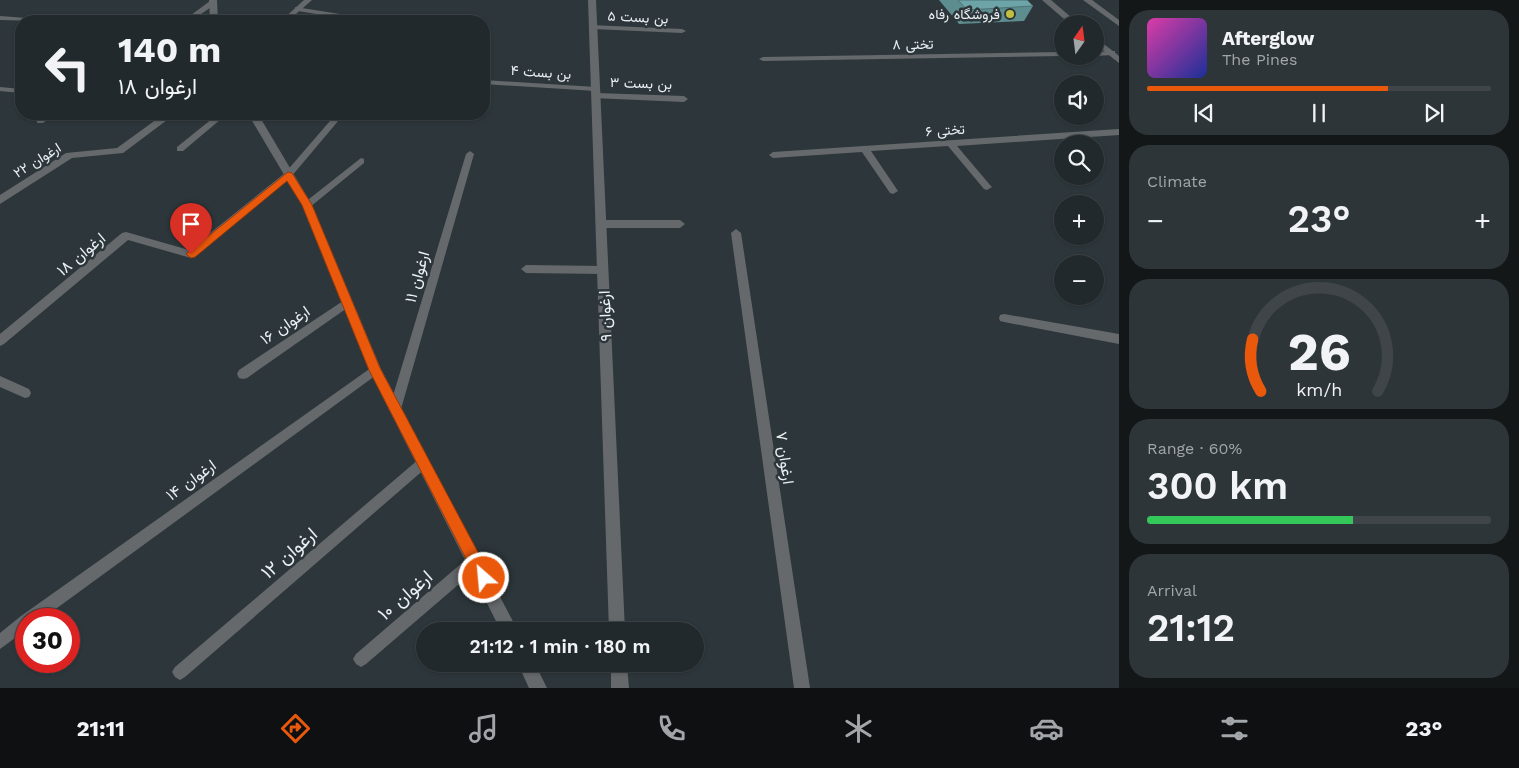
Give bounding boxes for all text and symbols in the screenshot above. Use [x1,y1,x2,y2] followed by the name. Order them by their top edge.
[929,6,1000,23] place label: فروشگاه رفاه
[607,7,669,28] street label: بن بست ۵
[1004,8,1016,20] marker: فروشگاه رفاه
[1054,15,1104,65] north arrow
[1054,15,1104,305] map controls
[1222,27,1314,50] text: Afterglow
[118,29,221,71] text: 140 m
[35,35,100,100] icon: left
[892,36,934,53] street label: تختی ۸
[1222,50,1298,69] text: The Pines
[510,62,572,83] street label: بن بست ۴
[118,74,197,99] text: ارغوان ۱۸
[610,74,672,93] street label: بن بست ۳
[1054,75,1104,125] button: sound
[1190,99,1218,127] icon: previous
[1305,99,1333,127] icon: pause
[1420,99,1448,127] icon: next
[925,121,965,140] street label: تختی ۶
[1054,135,1104,185] button: search
[10,139,64,182] street label: ارغوان ۲۲
[1147,172,1207,191] text: Climate
[1054,195,1104,245] button: +
[1287,197,1351,241] text: 23°
[170,203,212,254] pin
[1147,204,1164,237] text: −
[1474,204,1491,237] text: +
[177,210,205,238] icon: arrive
[53,228,110,281] street label: ارغوان ۱۸
[401,249,434,305] street label: ارغوان ۱۱
[1054,255,1104,305] button: −
[595,290,616,342] street label: ارغوان ۹
[257,302,314,349] street label: ارغوان ۱۶
[1287,322,1351,383] text: 26
[1296,379,1342,400] text: km/h
[771,431,798,486] street label: ارغوان ۷
[1147,439,1242,458] text: Range · 60%
[162,456,220,505] street label: ارغوان ۱۴
[1147,464,1288,508] text: 300 km
[256,522,322,584] street label: ارغوان ۱۲
[457,551,509,603] position arrow
[373,565,437,625] street label: ارغوان ۱۰
[1147,581,1197,600] text: Arrival
[1147,606,1235,650] text: 21:12
[15,608,80,673] speed limit sign: 30
[470,635,650,658] text: 21:12 · 1 min · 180 m
[278,711,313,746] icon: directions
[466,711,501,746] icon: music
[654,711,689,746] icon: phone
[841,711,876,746] icon: climate
[1029,711,1064,746] icon: car
[1217,711,1252,746] icon: filters
[76,716,125,741] text: 21:11
[1405,716,1442,741] text: 23°

